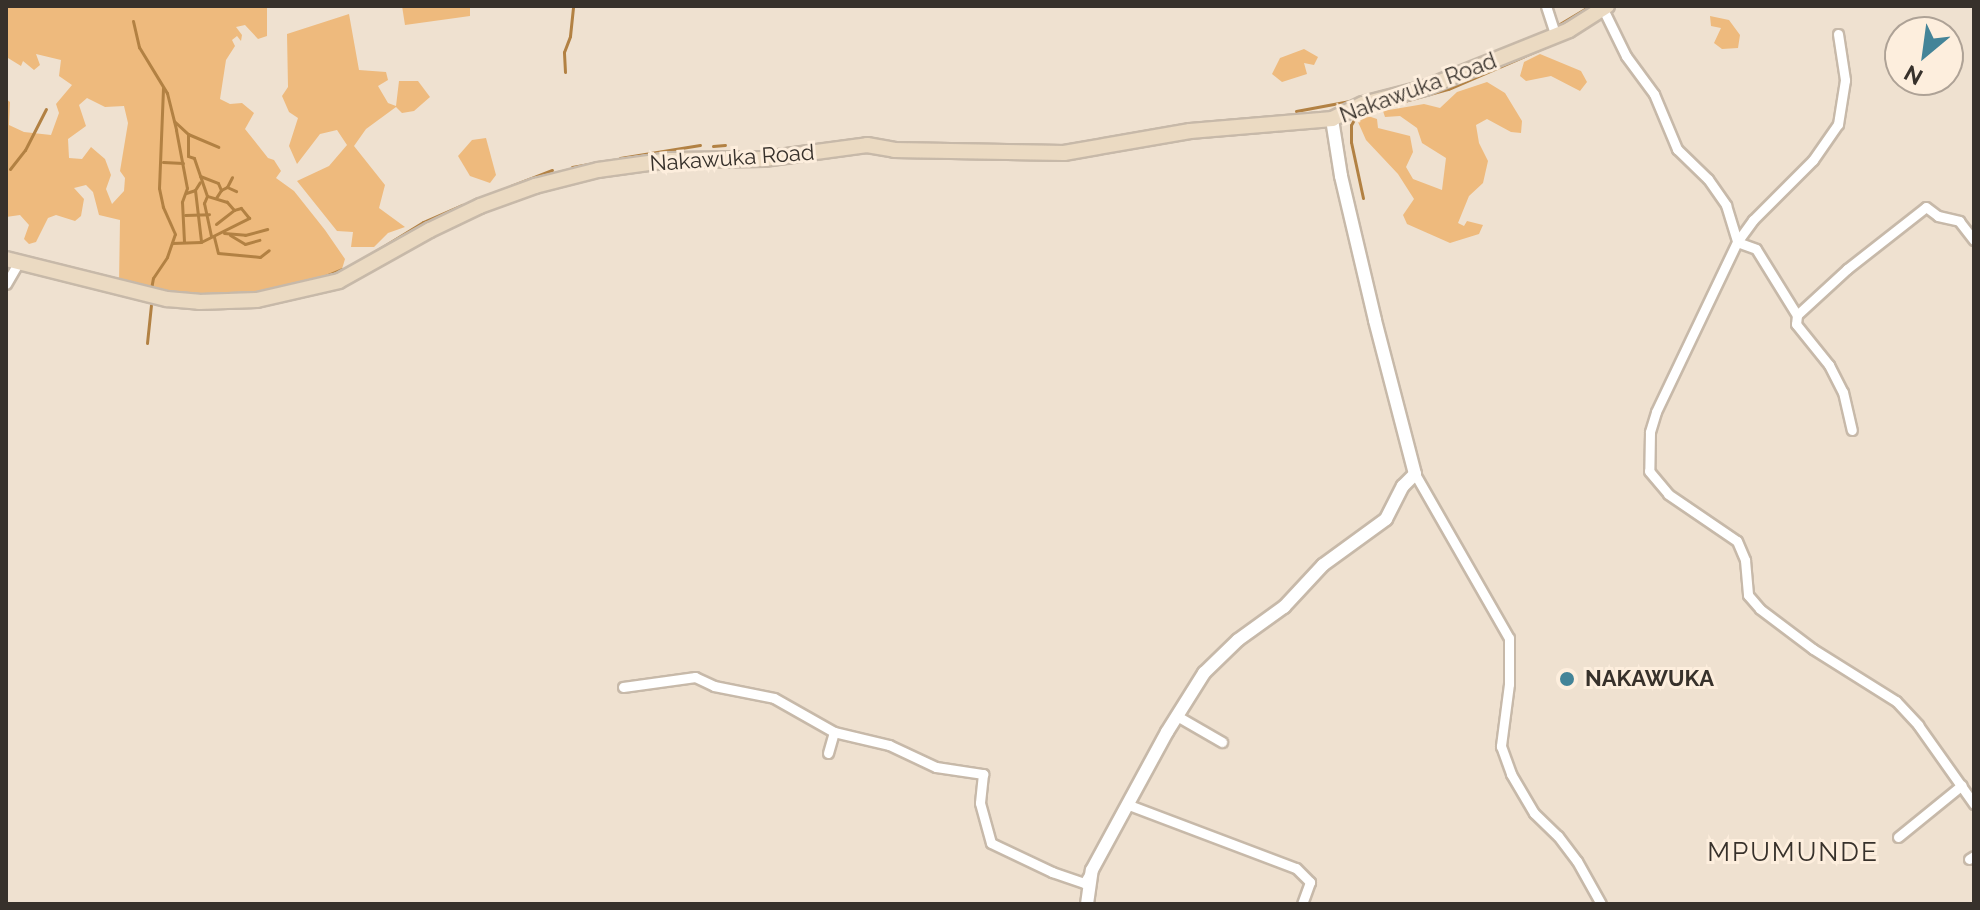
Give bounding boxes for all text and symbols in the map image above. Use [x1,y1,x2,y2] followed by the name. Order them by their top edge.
[1884,16,1964,96] north arrow
[1336,47,1500,129] street label: Nakawuka Road
[1900,60,1927,91] text: N
[649,139,815,177] street label: Nakawuka Road
[1585,666,1714,692] place label: NAKAWUKA
[1556,668,1578,690] marker: NAKAWUKA
[1707,837,1879,869] district label: MPUMUNDE

